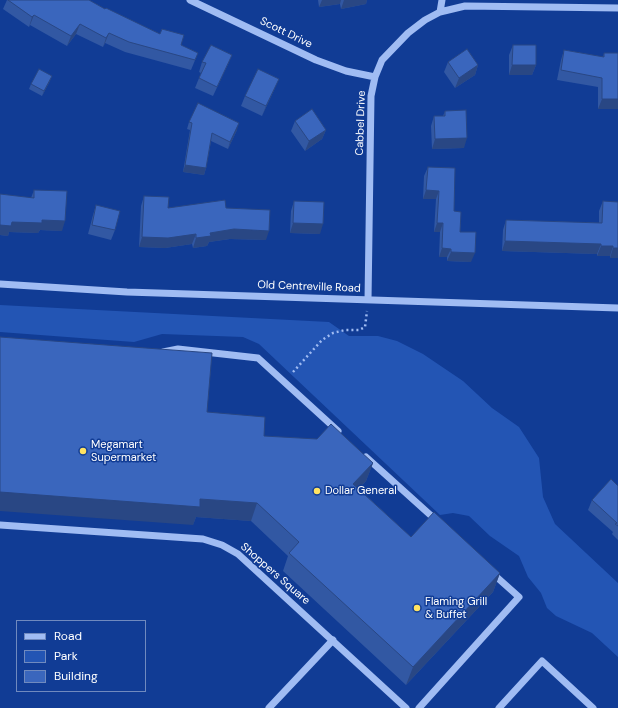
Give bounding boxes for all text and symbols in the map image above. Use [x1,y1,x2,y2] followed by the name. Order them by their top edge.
[258,15,314,51] street label: Scott Drive
[353,90,369,156] street label: Cabbel Drive
[257,279,361,295] street label: Old Centreville Road
[91,438,156,464] place label: Megamart Supermarket
[78,446,88,456] marker: Megamart Supermarket
[325,484,397,498] place label: Dollar General
[312,486,322,496] marker: Dollar General
[238,540,312,608] street label: Shoppers Square
[425,595,487,621] place label: Flaming Grill & Buffet
[412,603,422,613] marker: Flaming Grill & Buffet
[16,620,146,692] legend
[54,628,82,644] text: Road
[54,648,78,664] text: Park
[54,668,98,684] text: Building

